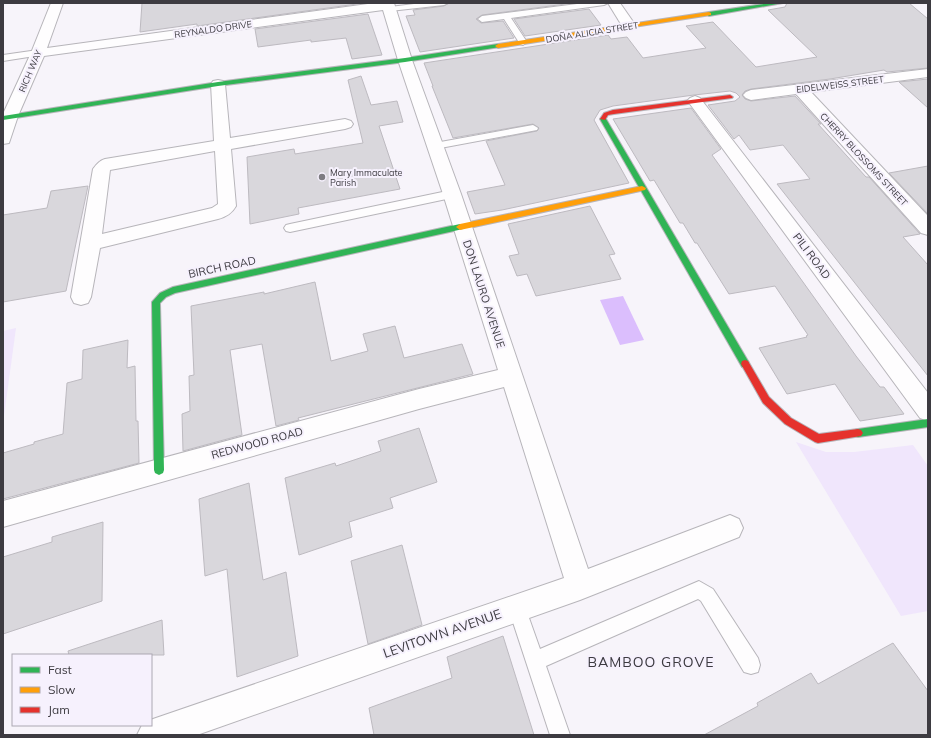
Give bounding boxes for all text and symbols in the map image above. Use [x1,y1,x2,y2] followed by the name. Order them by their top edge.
[174,18,252,40] street label: REYNALDO DRIVE
[545,19,640,45] street label: DOÑA ALICIA STREET
[16,48,44,94] street label: RICH WAY
[796,73,885,95] street label: EIDELWEISS STREET
[818,110,910,208] street label: CHERRY BLOSSOMS STREET
[330,167,403,188] place label: Mary Immaculate Parish
[317,172,327,182] marker: Mary Immaculate Parish
[790,230,834,282] street label: PILI ROAD
[460,238,508,350] street label: DON LAURO AVENUE
[187,253,257,281] street label: BIRCH ROAD
[210,424,304,462] street label: REDWOOD ROAD
[381,605,503,661] street label: LEVITOWN AVENUE
[588,653,714,671] district label: BAMBOO GROVE
[12,654,152,726] legend
[48,662,72,677] text: Fast
[48,682,76,697] text: Slow
[48,702,70,717] text: Jam

